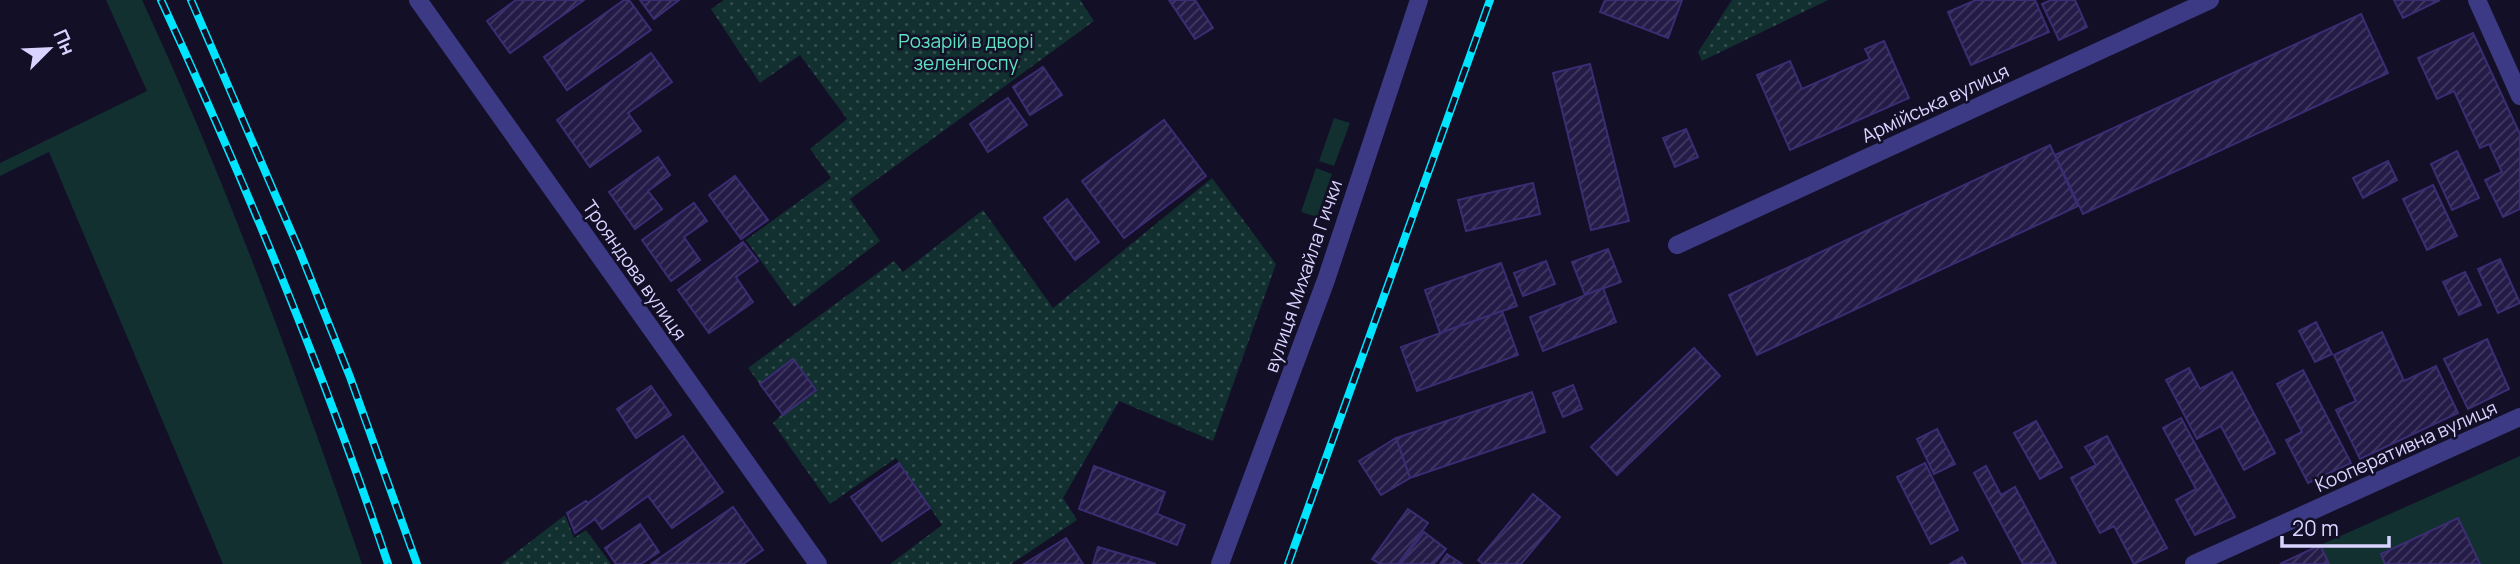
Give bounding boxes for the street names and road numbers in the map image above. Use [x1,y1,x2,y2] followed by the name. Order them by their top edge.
[1857,57,2013,149] street label: Армійська вулиця
[1258,176,1348,376] street label: вулиця Михайла Гички
[577,195,693,345] street label: Трояндова вулиця
[2311,394,2501,498] street label: Кооперативна вулиця

